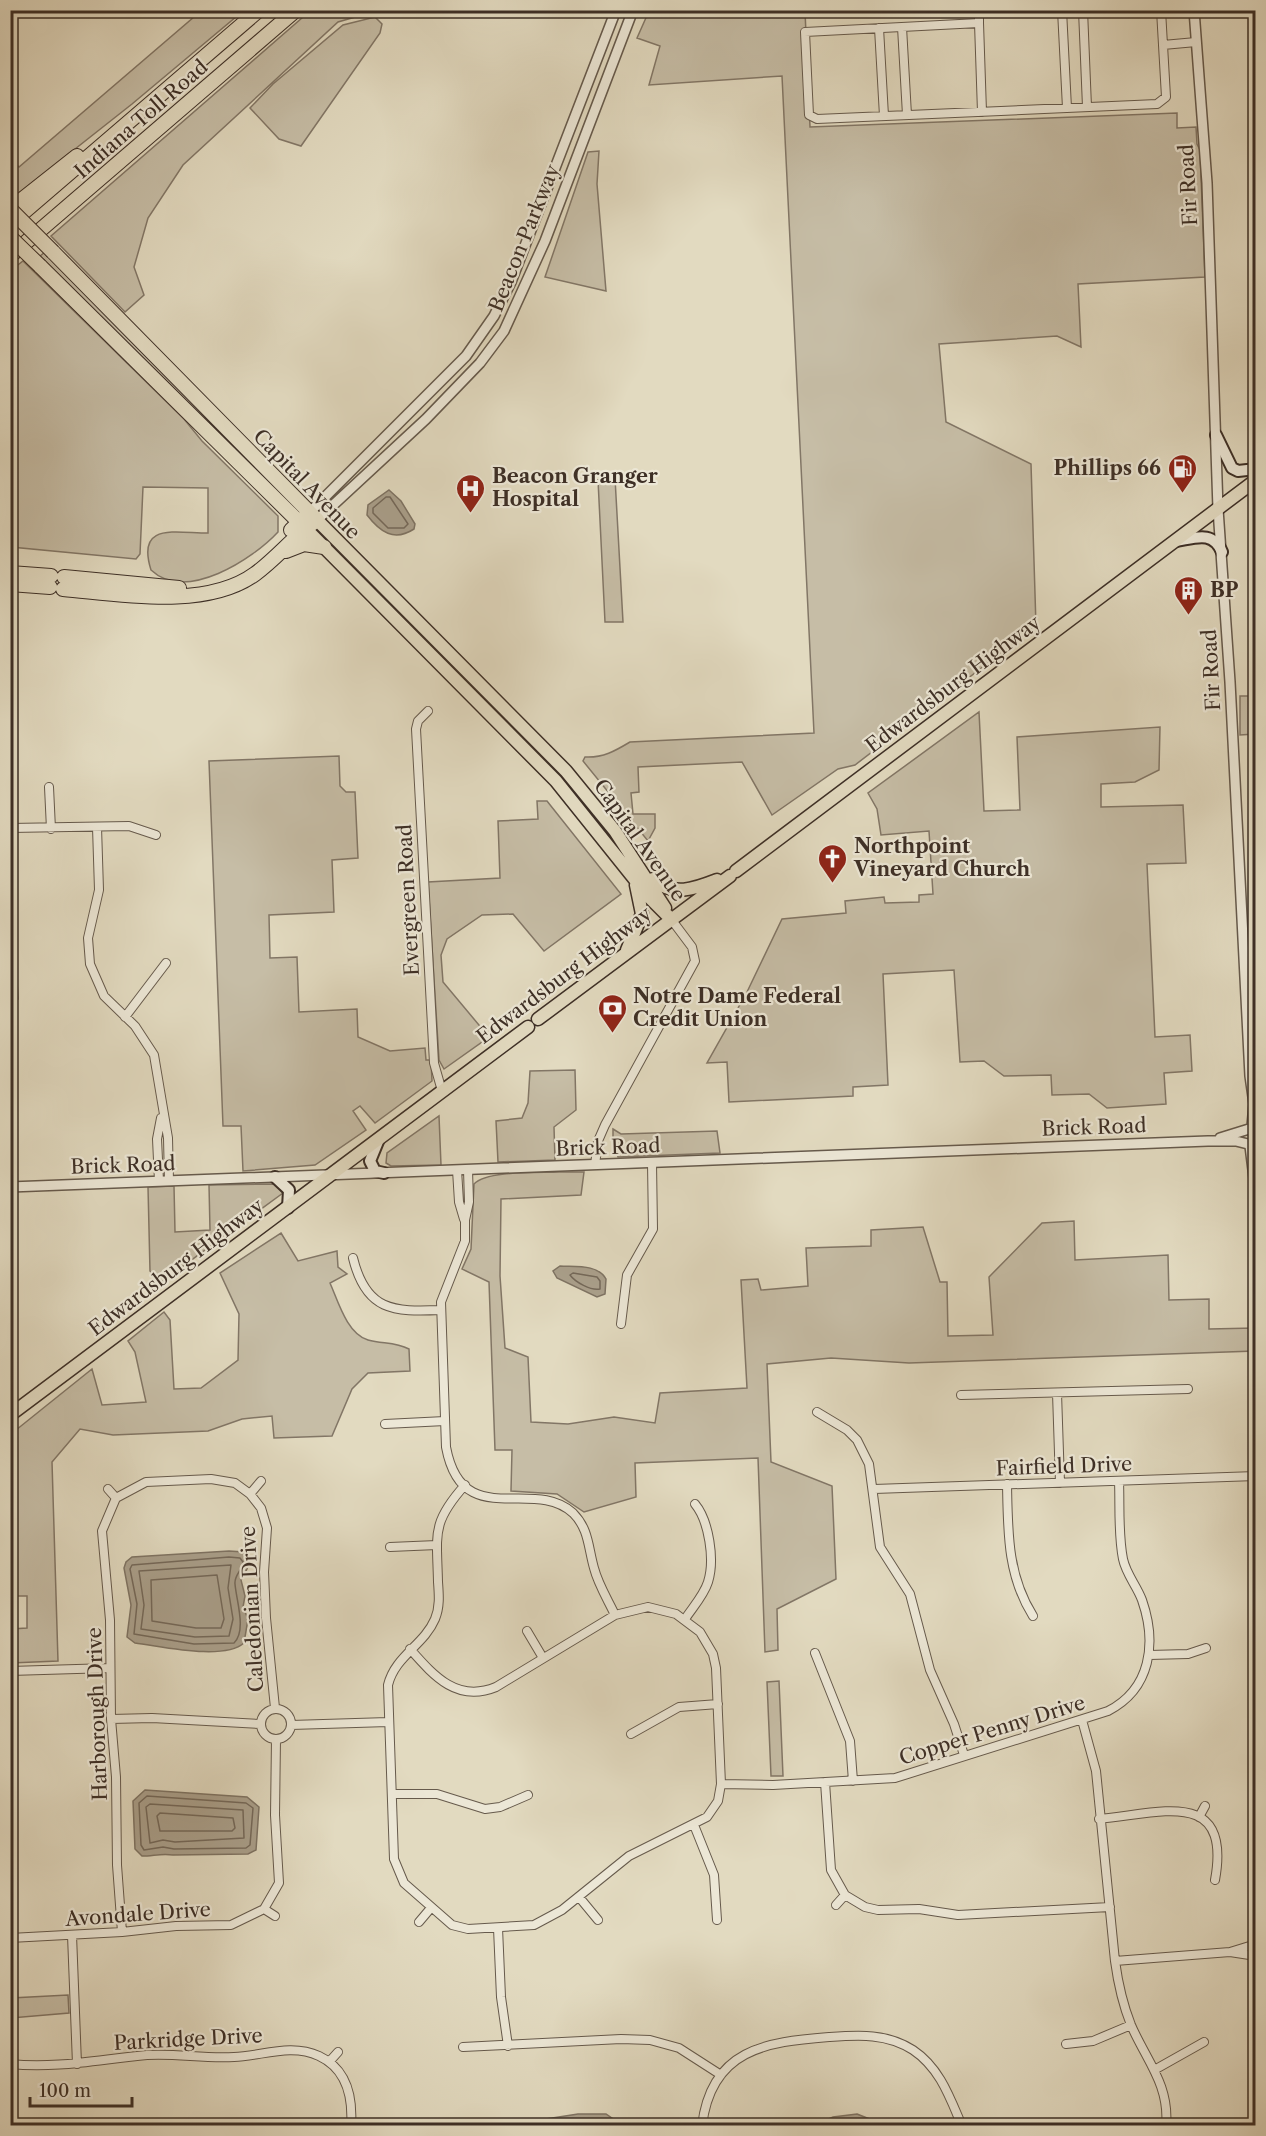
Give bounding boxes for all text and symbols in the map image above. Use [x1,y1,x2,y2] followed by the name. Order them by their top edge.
[70,55,212,183] street label: Indiana Toll Road
[1174,143,1202,227] street label: Fir Road
[484,160,565,315] street label: Beacon Parkway
[249,424,365,544] street label: Capital Avenue
[1166,452,1198,494] fuel station icon: Phillips 66
[1054,456,1161,480] place label: Phillips 66
[492,464,658,511] place label: Beacon Granger Hospital
[455,472,487,514] hospital icon: Beacon Granger Hospital
[1173,574,1205,616] building icon: BP
[1210,578,1239,602] place label: BP
[861,610,1046,758] street label: Edwardsburg Highway
[1197,628,1225,712] street label: Fir Road
[589,774,691,906] street label: Capital Avenue
[392,823,424,977] street label: Evergreen Road
[853,834,1031,881] place label: Northpoint Vineyard Church
[817,842,849,884] church icon: Northpoint Vineyard Church
[472,901,657,1049] street label: Edwardsburg Highway
[633,984,841,1031] place label: Notre Dame Federal Credit Union
[596,992,628,1034] bank icon: Notre Dame Federal Credit Union
[1041,1113,1147,1141] street label: Brick Road
[555,1133,661,1161] street label: Brick Road
[70,1151,176,1179] street label: Brick Road
[84,1193,269,1341] street label: Edwardsburg Highway
[995,1452,1133,1480] street label: Fairfield Drive
[236,1525,268,1693] street label: Caledonian Drive
[82,1627,112,1801] street label: Harborough Drive
[896,1690,1088,1770] street label: Copper Penny Drive
[63,1897,212,1931] street label: Avondale Drive
[113,2023,263,2055] street label: Parkridge Drive
[30,2070,132,2108] scale bar
[39,2080,91,2102] text: 100 m

